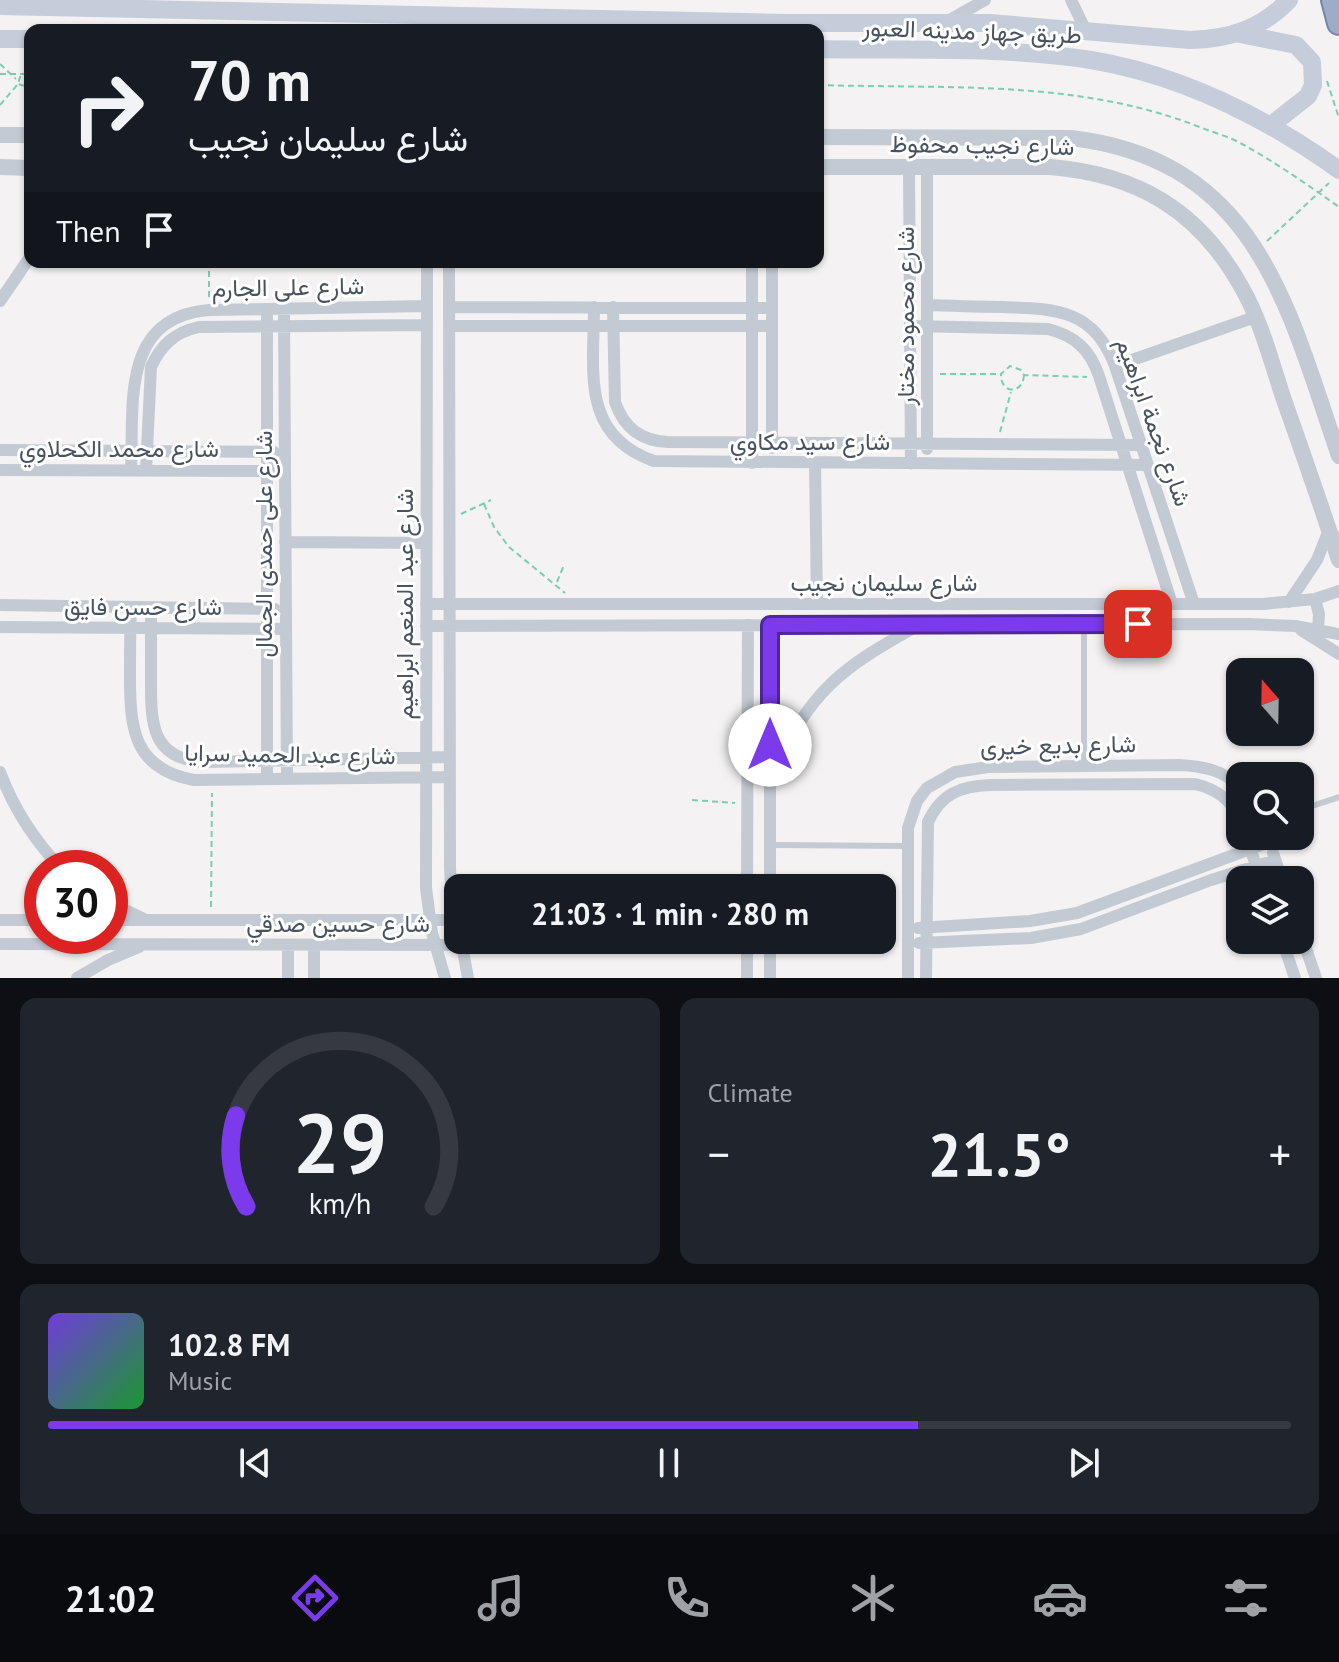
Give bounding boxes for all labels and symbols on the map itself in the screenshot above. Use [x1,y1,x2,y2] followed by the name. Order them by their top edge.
[861,12,1082,50] street label: طريق جهاز مدينه العبور
[889,128,1075,163] street label: شارع نجيب محفوظ
[890,227,922,407] street label: شارع محمود مختار
[211,270,365,305] street label: شارع على الجارم
[1108,334,1199,511] street label: شارع نجمة ابراهيم
[730,426,890,461] street label: شارع سيد مكاوي
[248,431,280,657] street label: شارع على حمدى الجمال
[19,433,219,468] street label: شارع محمد الكحلاوي
[389,489,421,719] street label: شارع عبد المنعم ابراهيم
[791,567,977,599] street label: شارع سليمان نجيب
[1104,590,1172,658] pin
[64,591,222,623] street label: شارع حسن فايق
[1226,658,1314,746] north arrow
[728,703,812,787] position arrow
[980,728,1136,764] street label: شارع بديع خيرى
[184,737,396,772] street label: شارع عبد الحميد سرايا
[24,850,128,954] speed limit sign: 30
[246,908,430,943] street label: شارع حسين صدقي

